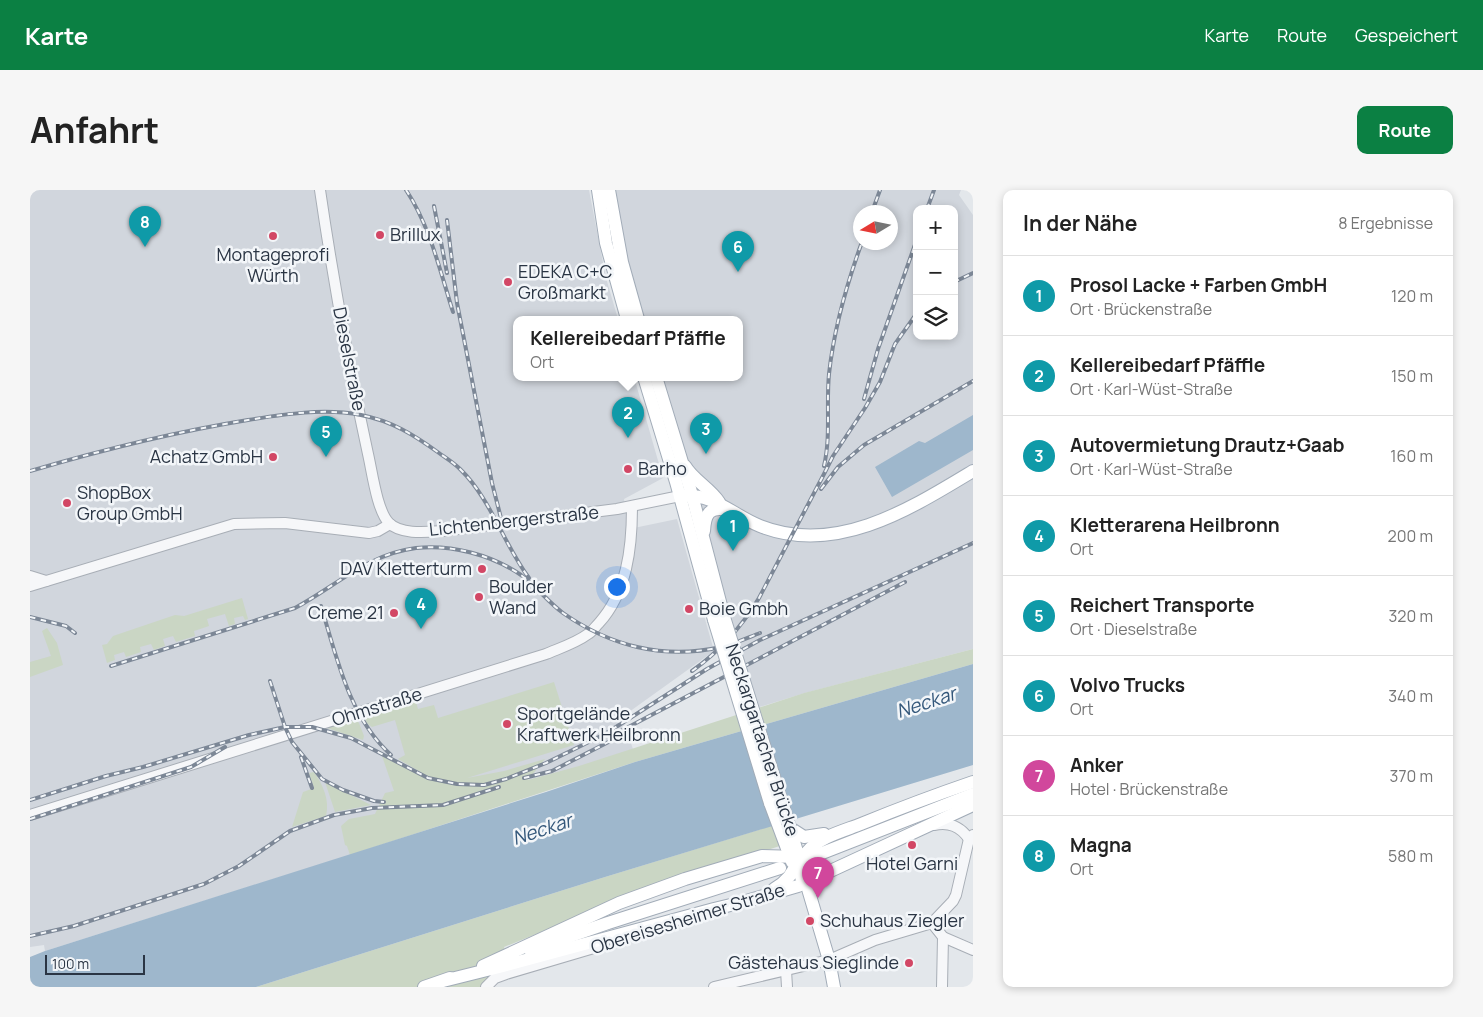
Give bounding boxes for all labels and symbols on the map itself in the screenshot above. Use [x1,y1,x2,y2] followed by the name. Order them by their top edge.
[853,205,898,250] north arrow
[129,206,161,247] pin: 8
[390,222,441,246] place label: Brillux
[374,229,386,241] marker: Brillux
[267,230,279,242] marker: Montageprofi Würth
[722,231,754,272] pin: 6
[216,242,330,287] place label: Montageprofi Würth
[518,259,613,304] place label: EDEKA C+C Großmarkt
[502,276,514,288] marker: EDEKA C+C Großmarkt
[328,305,372,413] street label: Dieselstraße
[612,397,644,438] pin: 2
[690,413,722,454] pin: 3
[310,416,342,457] pin: 5
[150,444,263,468] place label: Achatz GmbH
[267,451,279,463] marker: Achatz GmbH
[638,456,687,480] place label: Barho
[622,463,634,475] marker: Barho
[77,480,183,525] place label: ShopBox Group GmbH
[61,497,73,509] marker: ShopBox Group GmbH
[428,499,600,541] street label: Lichtenbergerstraße
[717,510,749,551] pin: 1
[340,556,472,580] place label: DAV Kletterturm
[476,563,488,575] marker: DAV Kletterturm
[489,574,554,619] place label: Boulder Wand
[604,574,630,600] your location
[405,588,437,629] pin: 4
[473,591,485,603] marker: Boulder Wand
[699,596,788,620] place label: Boie Gmbh
[308,600,384,624] place label: Creme 21
[683,603,695,615] marker: Boie Gmbh
[388,607,400,619] marker: Creme 21
[720,640,805,839] street label: Neckargartacher Brücke
[893,679,961,724] water label: Neckar
[329,681,425,731] street label: Ohmstraße
[517,701,681,746] place label: Sportgelände Kraftwerk Heilbronn
[501,718,513,730] marker: Sportgelände Kraftwerk Heilbronn
[509,806,577,851] water label: Neckar
[906,839,918,851] marker: Hotel Garni
[866,851,958,875] place label: Hotel Garni
[802,857,834,898] pin: 7
[588,877,788,959] street label: Obereisesheimer Straße
[820,908,965,932] place label: Schuhaus Ziegler
[804,915,816,927] marker: Schuhaus Ziegler
[728,950,899,974] place label: Gästehaus Sieglinde
[45,952,145,975] scale bar
[903,957,915,969] marker: Gästehaus Sieglinde

